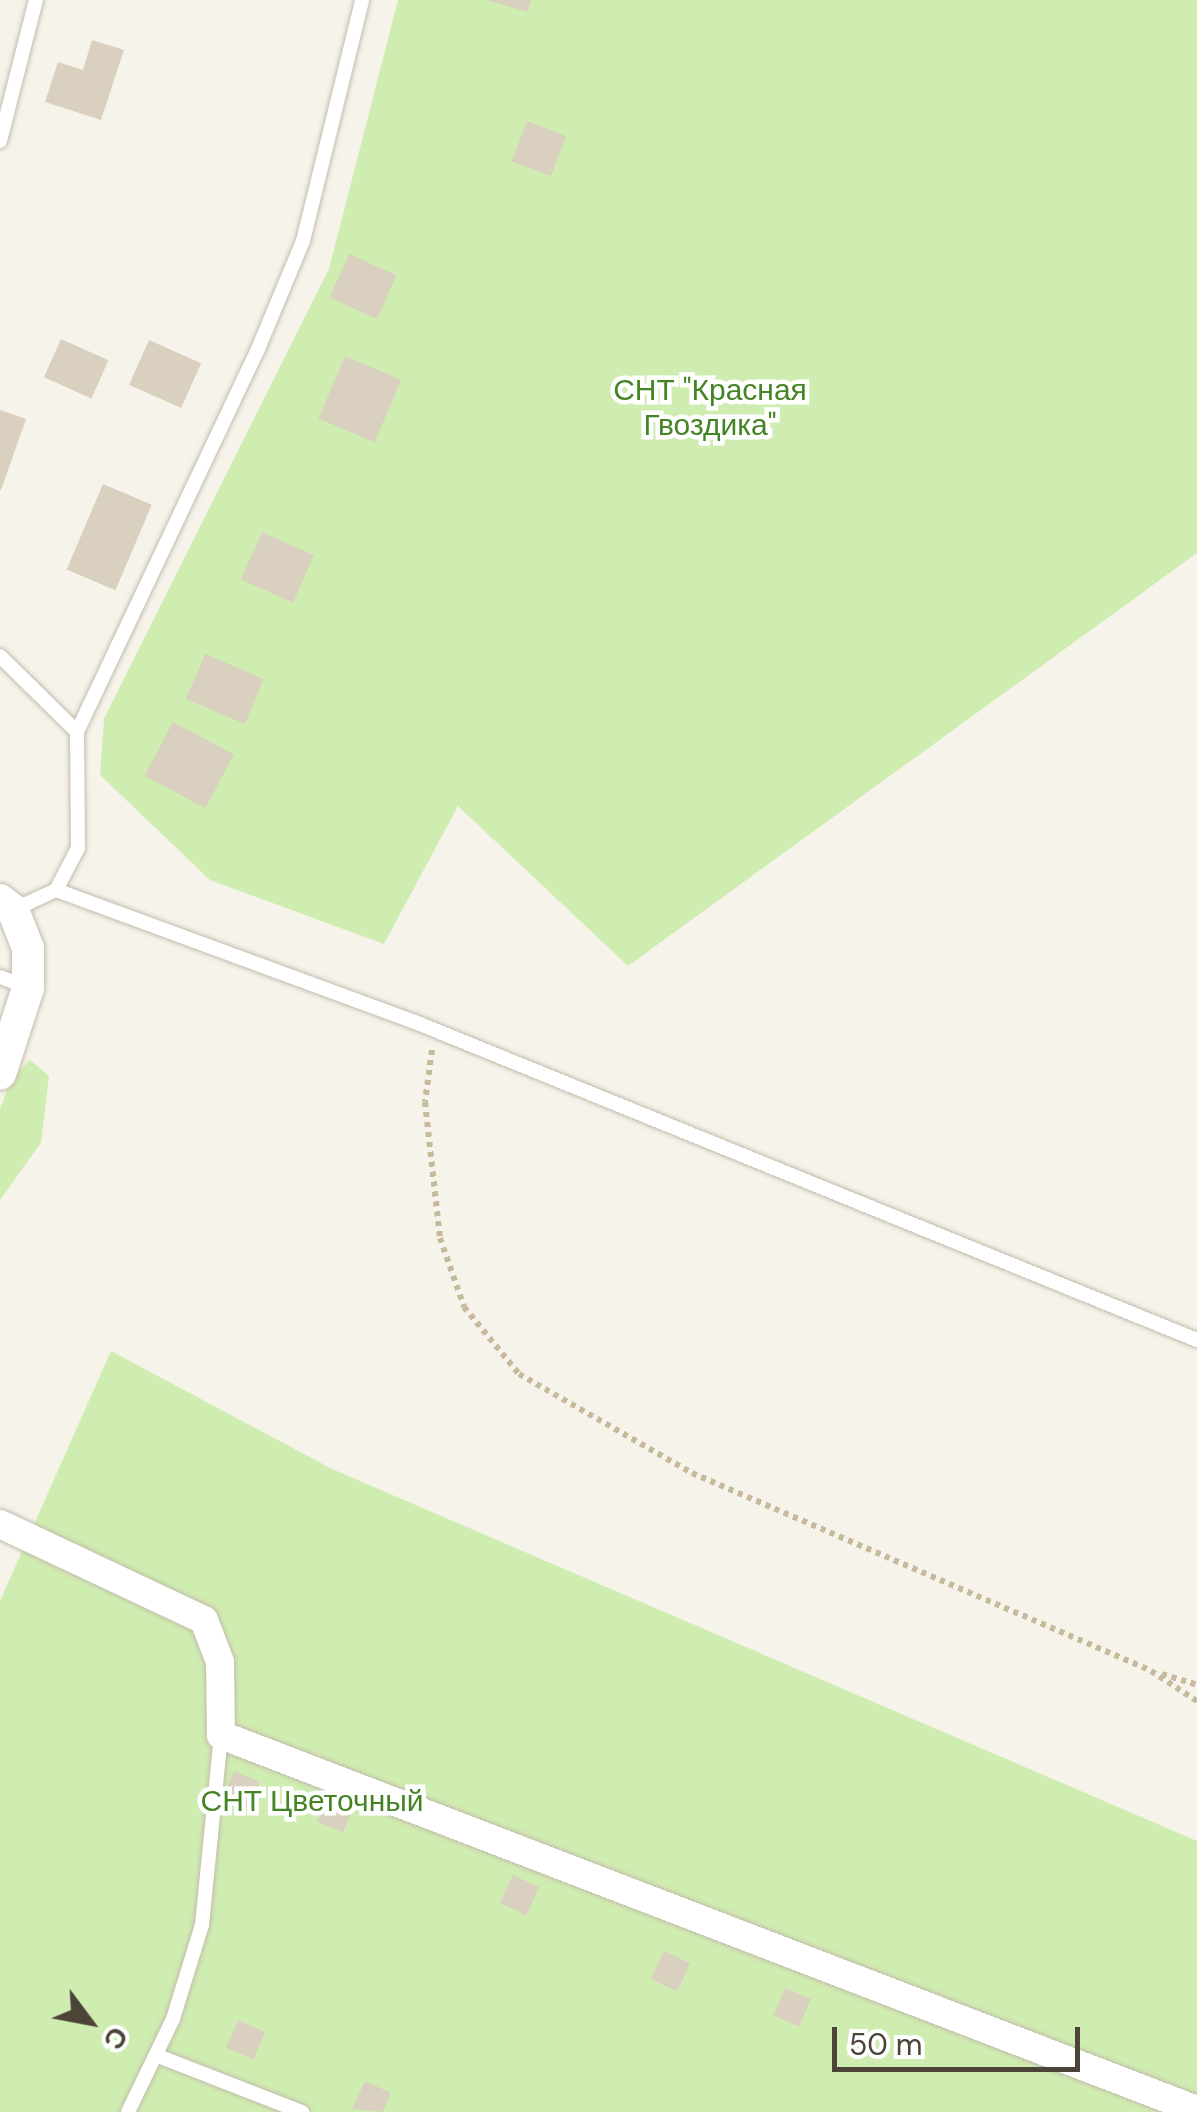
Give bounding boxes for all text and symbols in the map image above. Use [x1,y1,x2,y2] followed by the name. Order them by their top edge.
[613,372,807,442] park label: СНТ "Красная Гвоздика"
[200,1783,424,1819] park label: СНТ Цветочный
[40,1972,140,2072] north arrow
[837,2007,1084,2069] scale bar
[95,2020,137,2057] text: С
[849,2025,923,2064] text: 50 m

